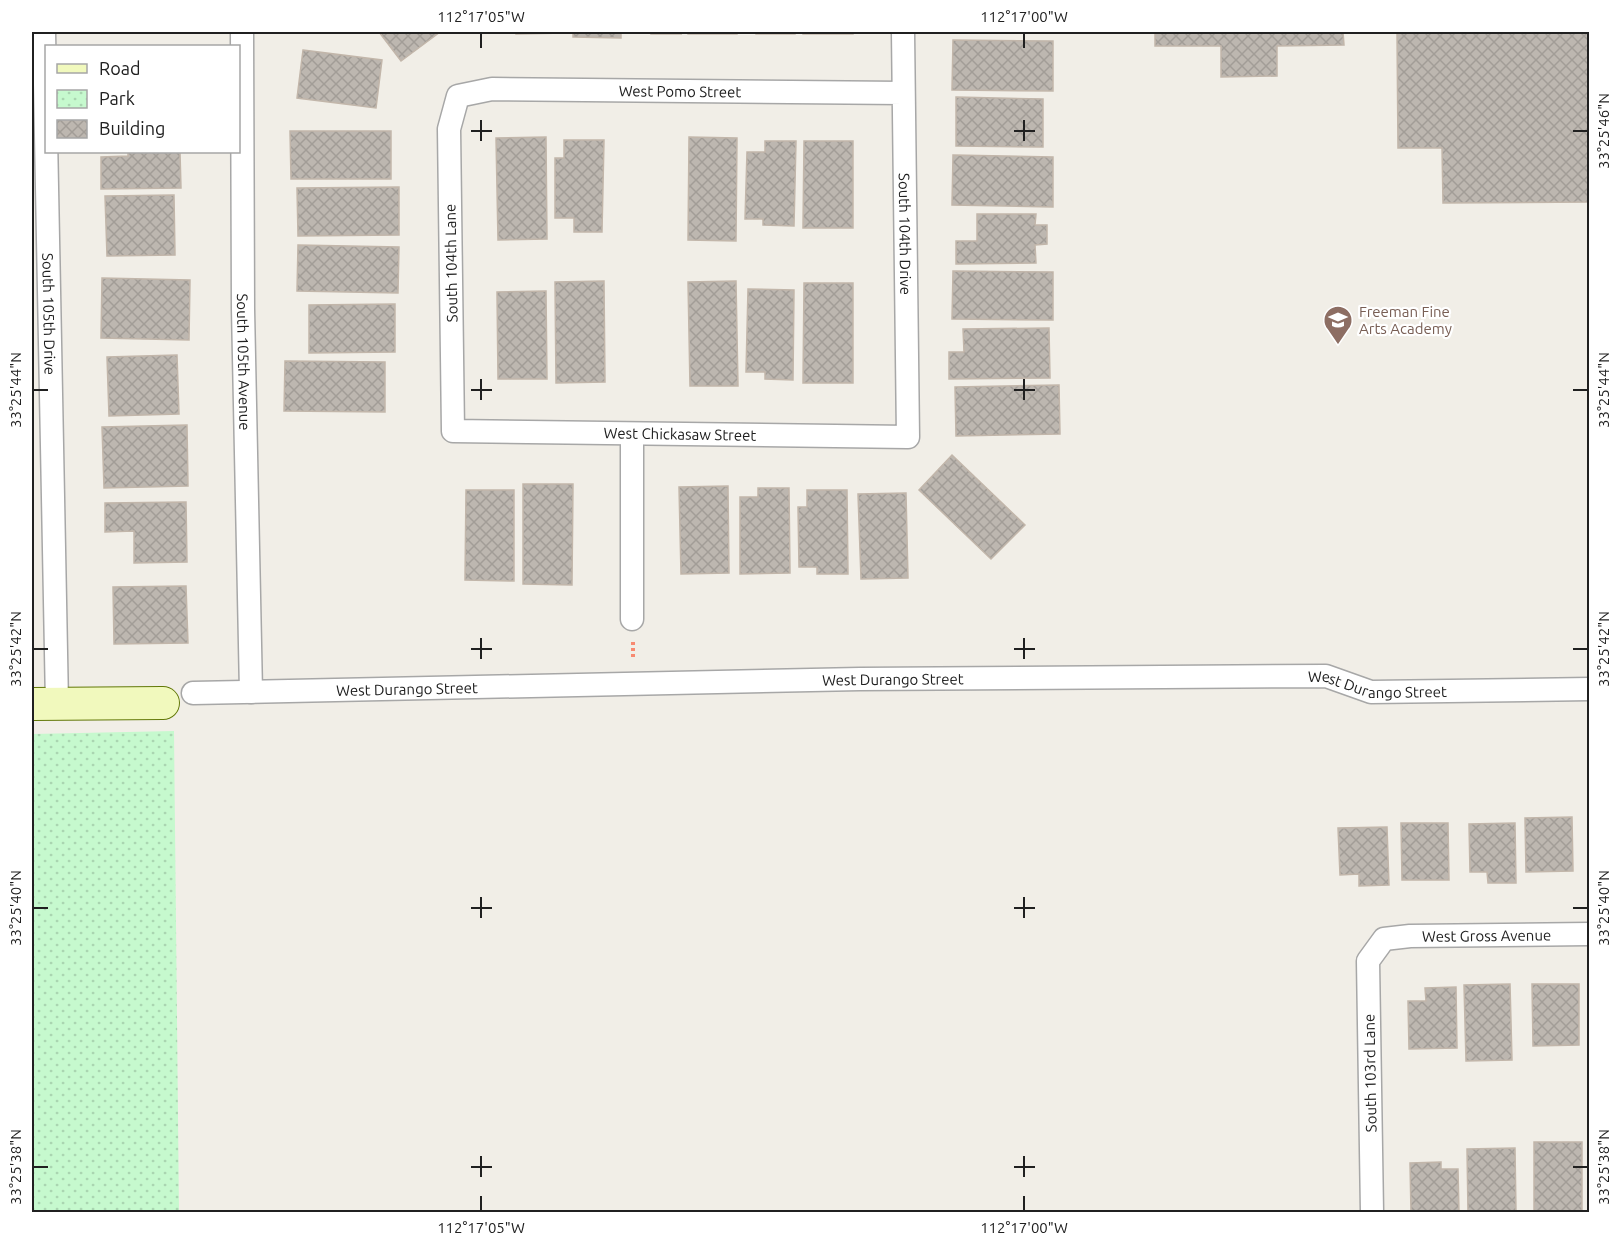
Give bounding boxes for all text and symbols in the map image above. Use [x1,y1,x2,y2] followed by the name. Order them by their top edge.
[437,8,525,25] text: 112°17'05"W
[980,8,1068,25] text: 112°17'00"W
[45,45,240,153] legend
[99,58,141,78] text: Road
[619,82,741,100] street label: West Pomo Street
[99,88,135,108] text: Park
[1595,93,1612,169] text: 33°25'46"N
[99,118,165,138] text: Building
[896,173,915,295] street label: South 104th Drive
[441,204,461,322] street label: South 104th Lane
[40,253,59,375] street label: South 105th Drive
[234,293,254,431] street label: South 105th Avenue
[1359,303,1452,337] place label: Freeman Fine Arts Academy
[1322,304,1354,346] school or university icon: Freeman Fine Arts Academy
[7,352,24,428] text: 33°25'44"N
[1595,352,1612,428] text: 33°25'44"N
[604,424,757,444] street label: West Chickasaw Street
[7,611,24,687] text: 33°25'42"N
[1595,611,1612,687] text: 33°25'42"N
[1308,667,1447,701] street label: West Durango Street
[822,670,964,688] street label: West Durango Street
[336,679,478,698] street label: West Durango Street
[7,870,24,946] text: 33°25'40"N
[1595,870,1612,946] text: 33°25'40"N
[1422,926,1551,944] street label: West Gross Avenue
[1360,1014,1380,1132] street label: South 103rd Lane
[7,1129,24,1205] text: 33°25'38"N
[1595,1129,1612,1205] text: 33°25'38"N
[437,1219,525,1236] text: 112°17'05"W
[980,1219,1068,1236] text: 112°17'00"W

